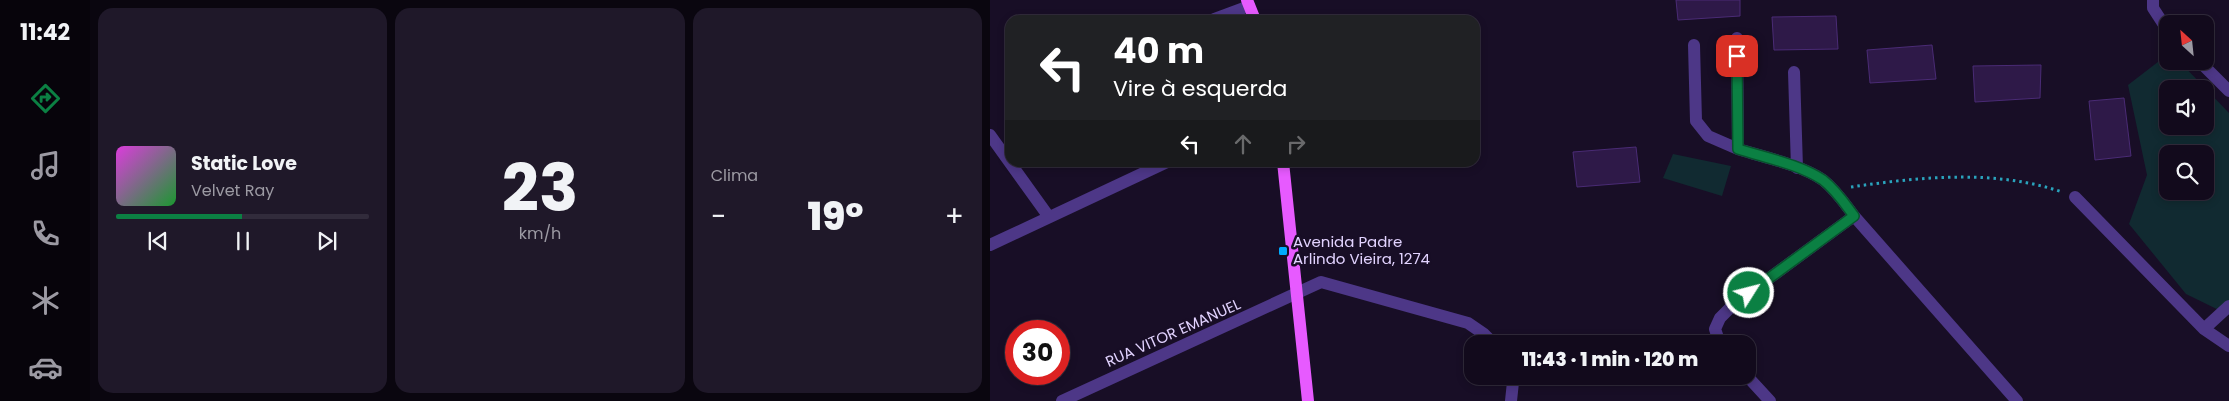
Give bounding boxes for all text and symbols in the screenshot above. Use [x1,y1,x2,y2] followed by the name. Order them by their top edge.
[2159,15,2214,70] north arrow
[2159,15,2214,200] map controls
[20,17,70,48] text: 11:42
[1113,26,1204,75] text: 40 m
[1030,35,1095,100] icon: left
[1716,35,1758,77] pin
[1723,42,1751,70] icon: arrive
[1113,73,1287,104] text: Vire à esquerda
[2159,80,2214,135] button: sound
[28,81,63,116] icon: directions
[1176,130,1204,158] icon: left
[1229,130,1257,158] icon: ahead
[1282,130,1310,158] icon: right
[502,143,578,234] text: 23
[2159,145,2214,200] button: search
[28,148,63,183] icon: music
[191,150,297,177] text: Static Love
[711,164,758,187] text: Clima
[191,179,274,202] text: Velvet Ray
[807,190,863,243] text: 19°
[711,197,726,236] text: −
[945,197,964,236] text: +
[28,216,63,251] icon: phone
[519,222,561,245] text: km/h
[144,227,172,255] icon: previous
[229,227,257,255] icon: pause
[313,227,341,255] icon: next
[1293,231,1430,269] place label: Avenida Padre Arlindo Vieira, 1274
[1277,245,1289,257] marker: Avenida Padre Arlindo Vieira, 1274
[1722,266,1774,318] position arrow
[28,283,63,318] icon: climate
[1102,293,1244,372] street label: RUA VITOR EMANUEL
[1005,320,1070,385] speed limit sign: 30
[1522,346,1698,373] text: 11:43 · 1 min · 120 m
[28,350,63,385] icon: car

